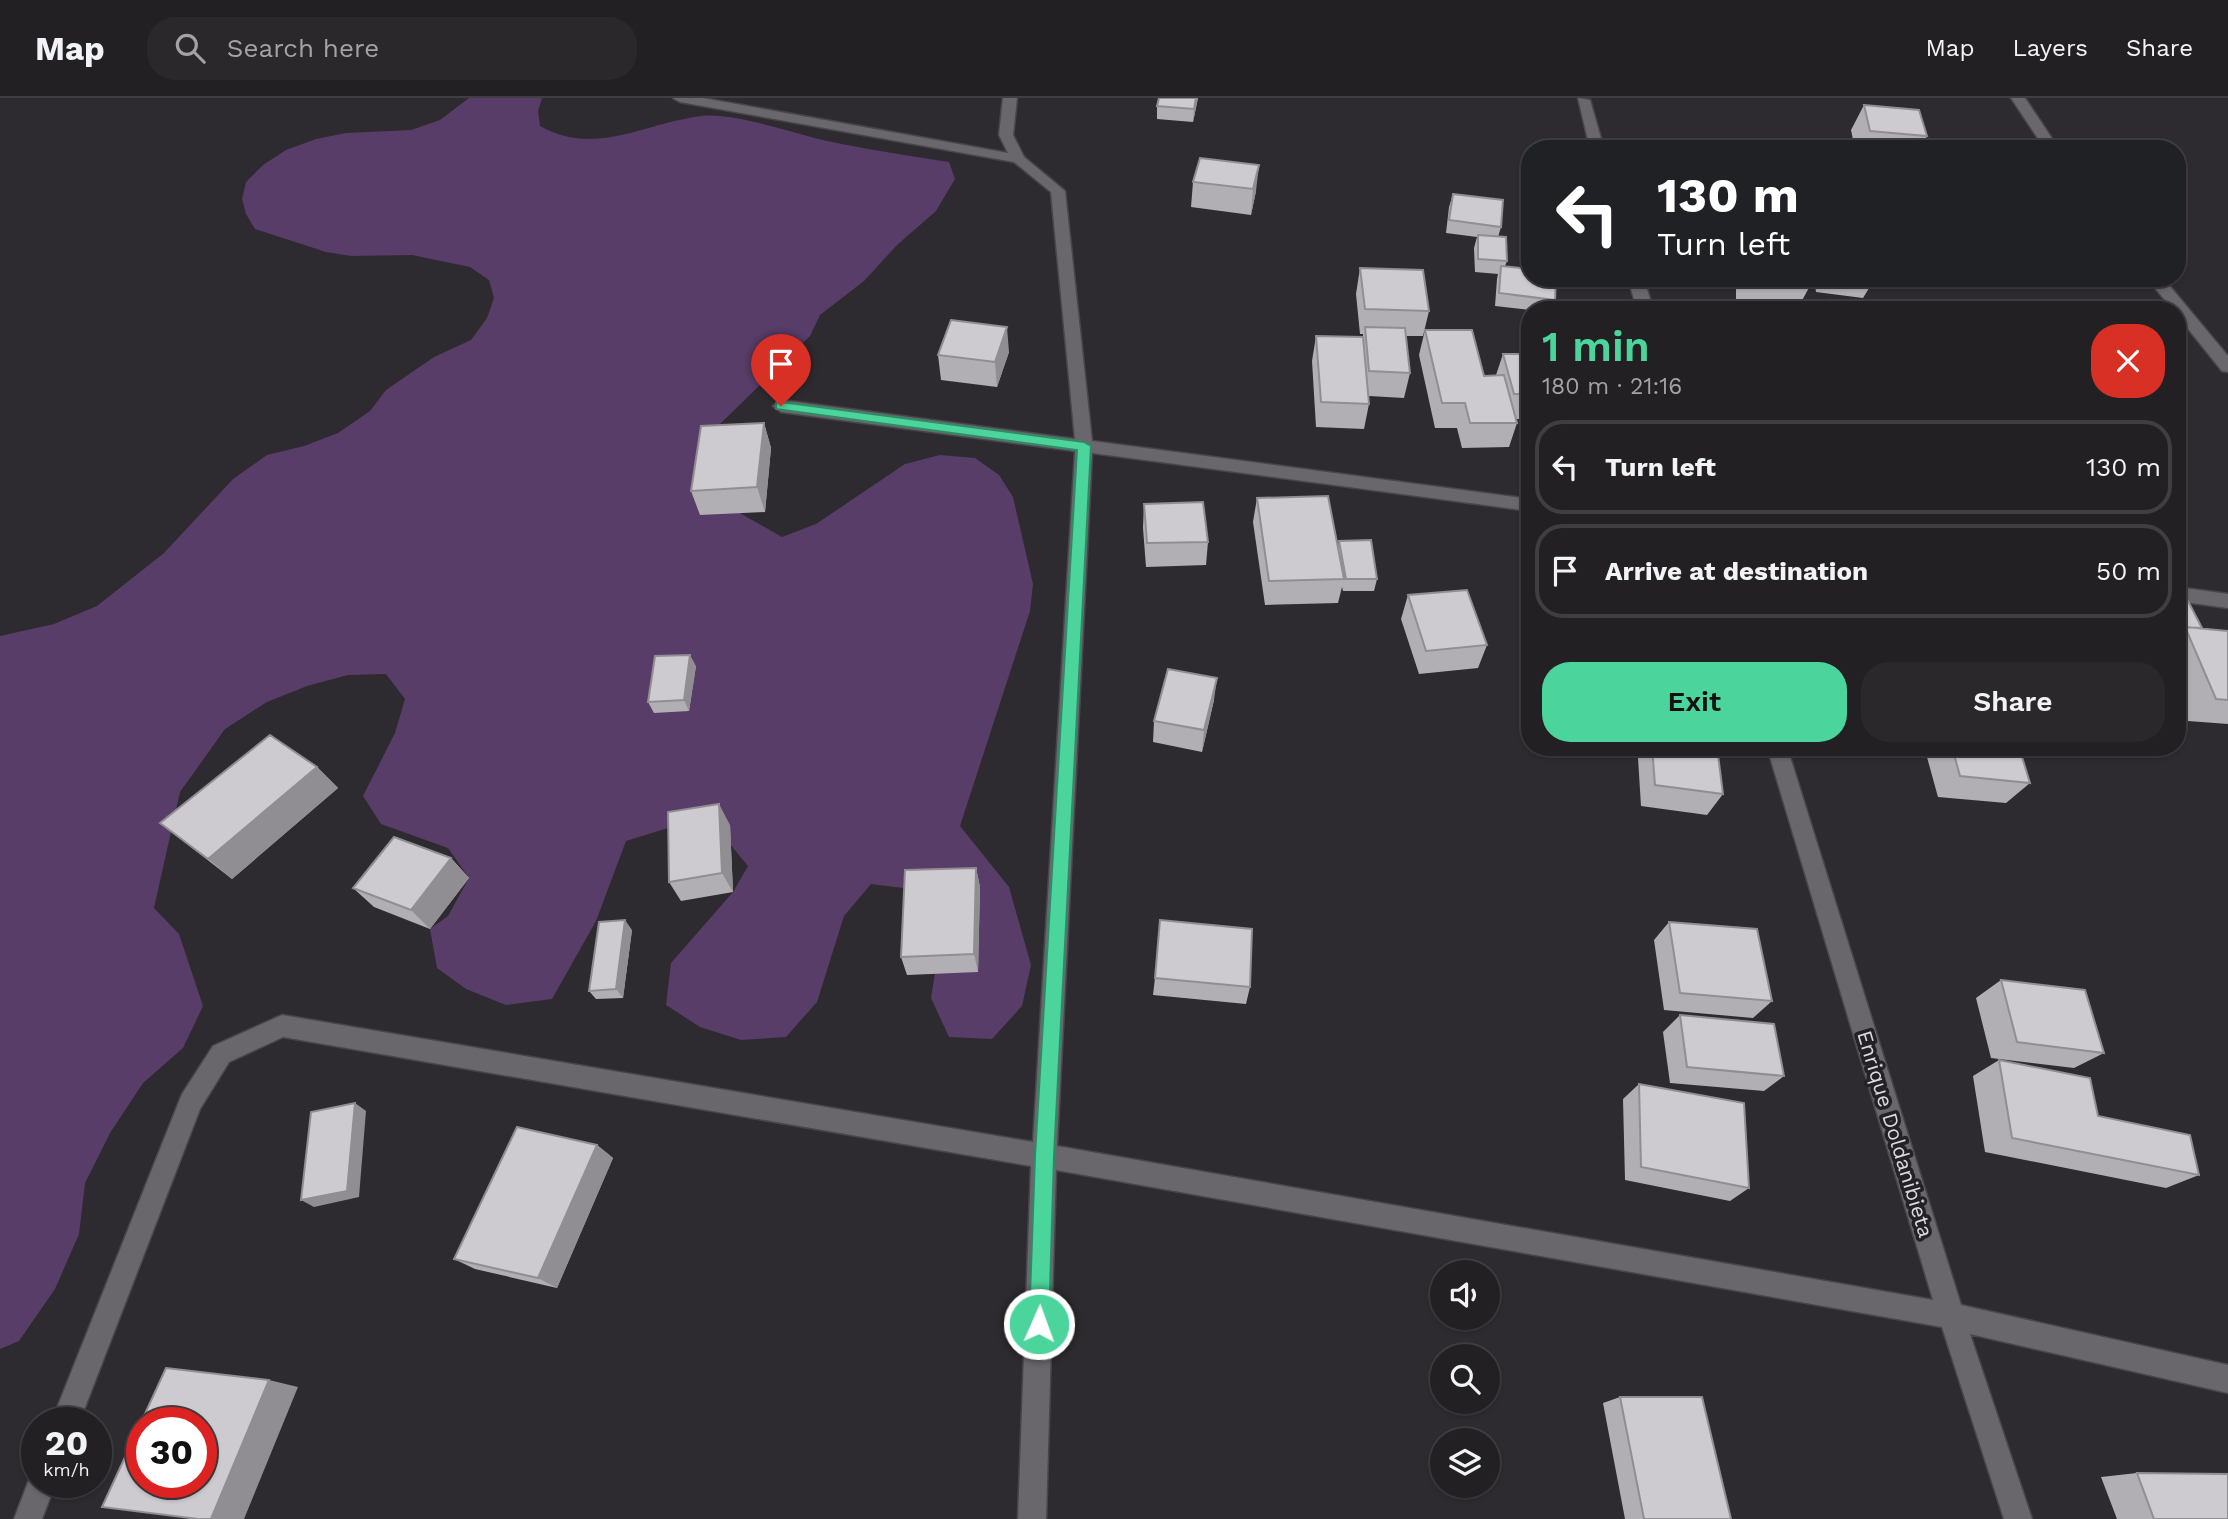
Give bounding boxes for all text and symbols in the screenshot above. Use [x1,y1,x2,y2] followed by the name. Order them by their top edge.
[147,17,637,80] search box
[35,29,105,68] text: Map
[171,29,209,67] icon: search
[227,33,379,63] text: Search here
[1926,34,1974,62] text: Map
[2012,34,2088,62] text: Layers
[2126,34,2193,62] text: Share
[1657,166,1799,224] text: 130 m
[1542,168,1633,259] icon: left
[1657,225,1790,263] text: Turn left
[1542,322,1650,371] text: 1 min
[2091,324,2165,398] button: close
[751,334,811,406] pin
[762,345,800,383] icon: arrive
[1542,373,1682,400] text: 180 m · 21:16
[1546,448,1584,486] icon: left
[1605,452,1716,482] text: Turn left
[2086,452,2161,482] text: 130 m
[1546,552,1584,590] icon: arrive
[1605,556,1868,586] text: Arrive at destination
[2096,556,2161,586] text: 50 m
[1542,662,1847,742] button: Exit
[1861,662,2165,742] button: Share
[1852,1027,1939,1240] street label: Enrique Doldanibieta
[1430,1260,1500,1498] map controls
[1430,1260,1500,1330] button: sound
[1002,1287,1076,1361] position arrow
[1430,1344,1500,1414] button: search
[126,1407,217,1498] speed limit sign: 30
[45,1422,88,1464] text: 20
[1430,1428,1500,1498] button: layers
[43,1459,90,1480] text: km/h

